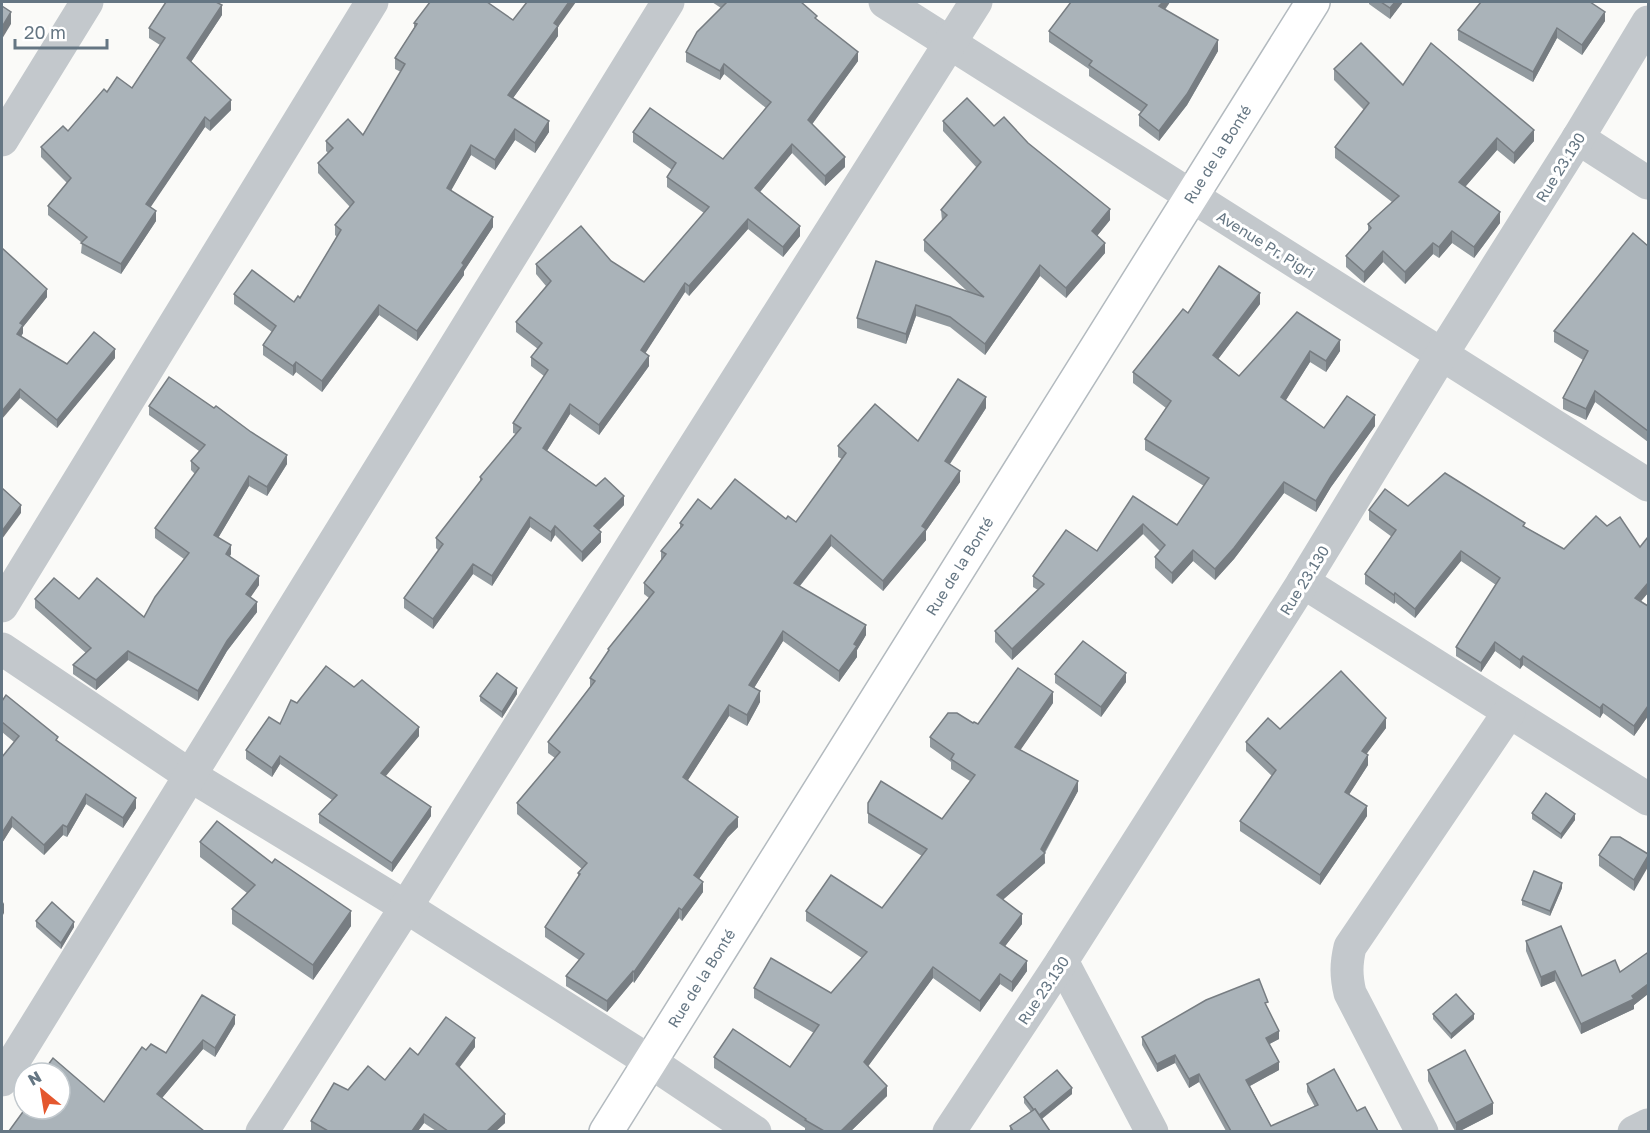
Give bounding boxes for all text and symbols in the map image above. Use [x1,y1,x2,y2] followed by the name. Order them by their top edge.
[15,12,106,50] scale bar
[24,21,66,43] text: 20 m
[1179,101,1255,207] street label: Rue de la Bonté
[1531,129,1589,205] street label: Rue 23.130
[1214,207,1318,281] street label: Avenue Pr. Pigri
[921,513,997,619] street label: Rue de la Bonté
[1275,542,1333,618] street label: Rue 23.130
[663,925,739,1031] street label: Rue de la Bonté
[1014,952,1072,1028] street label: Rue 23.130
[12,1061,72,1121] north arrow
[24,1066,45,1090] text: N

